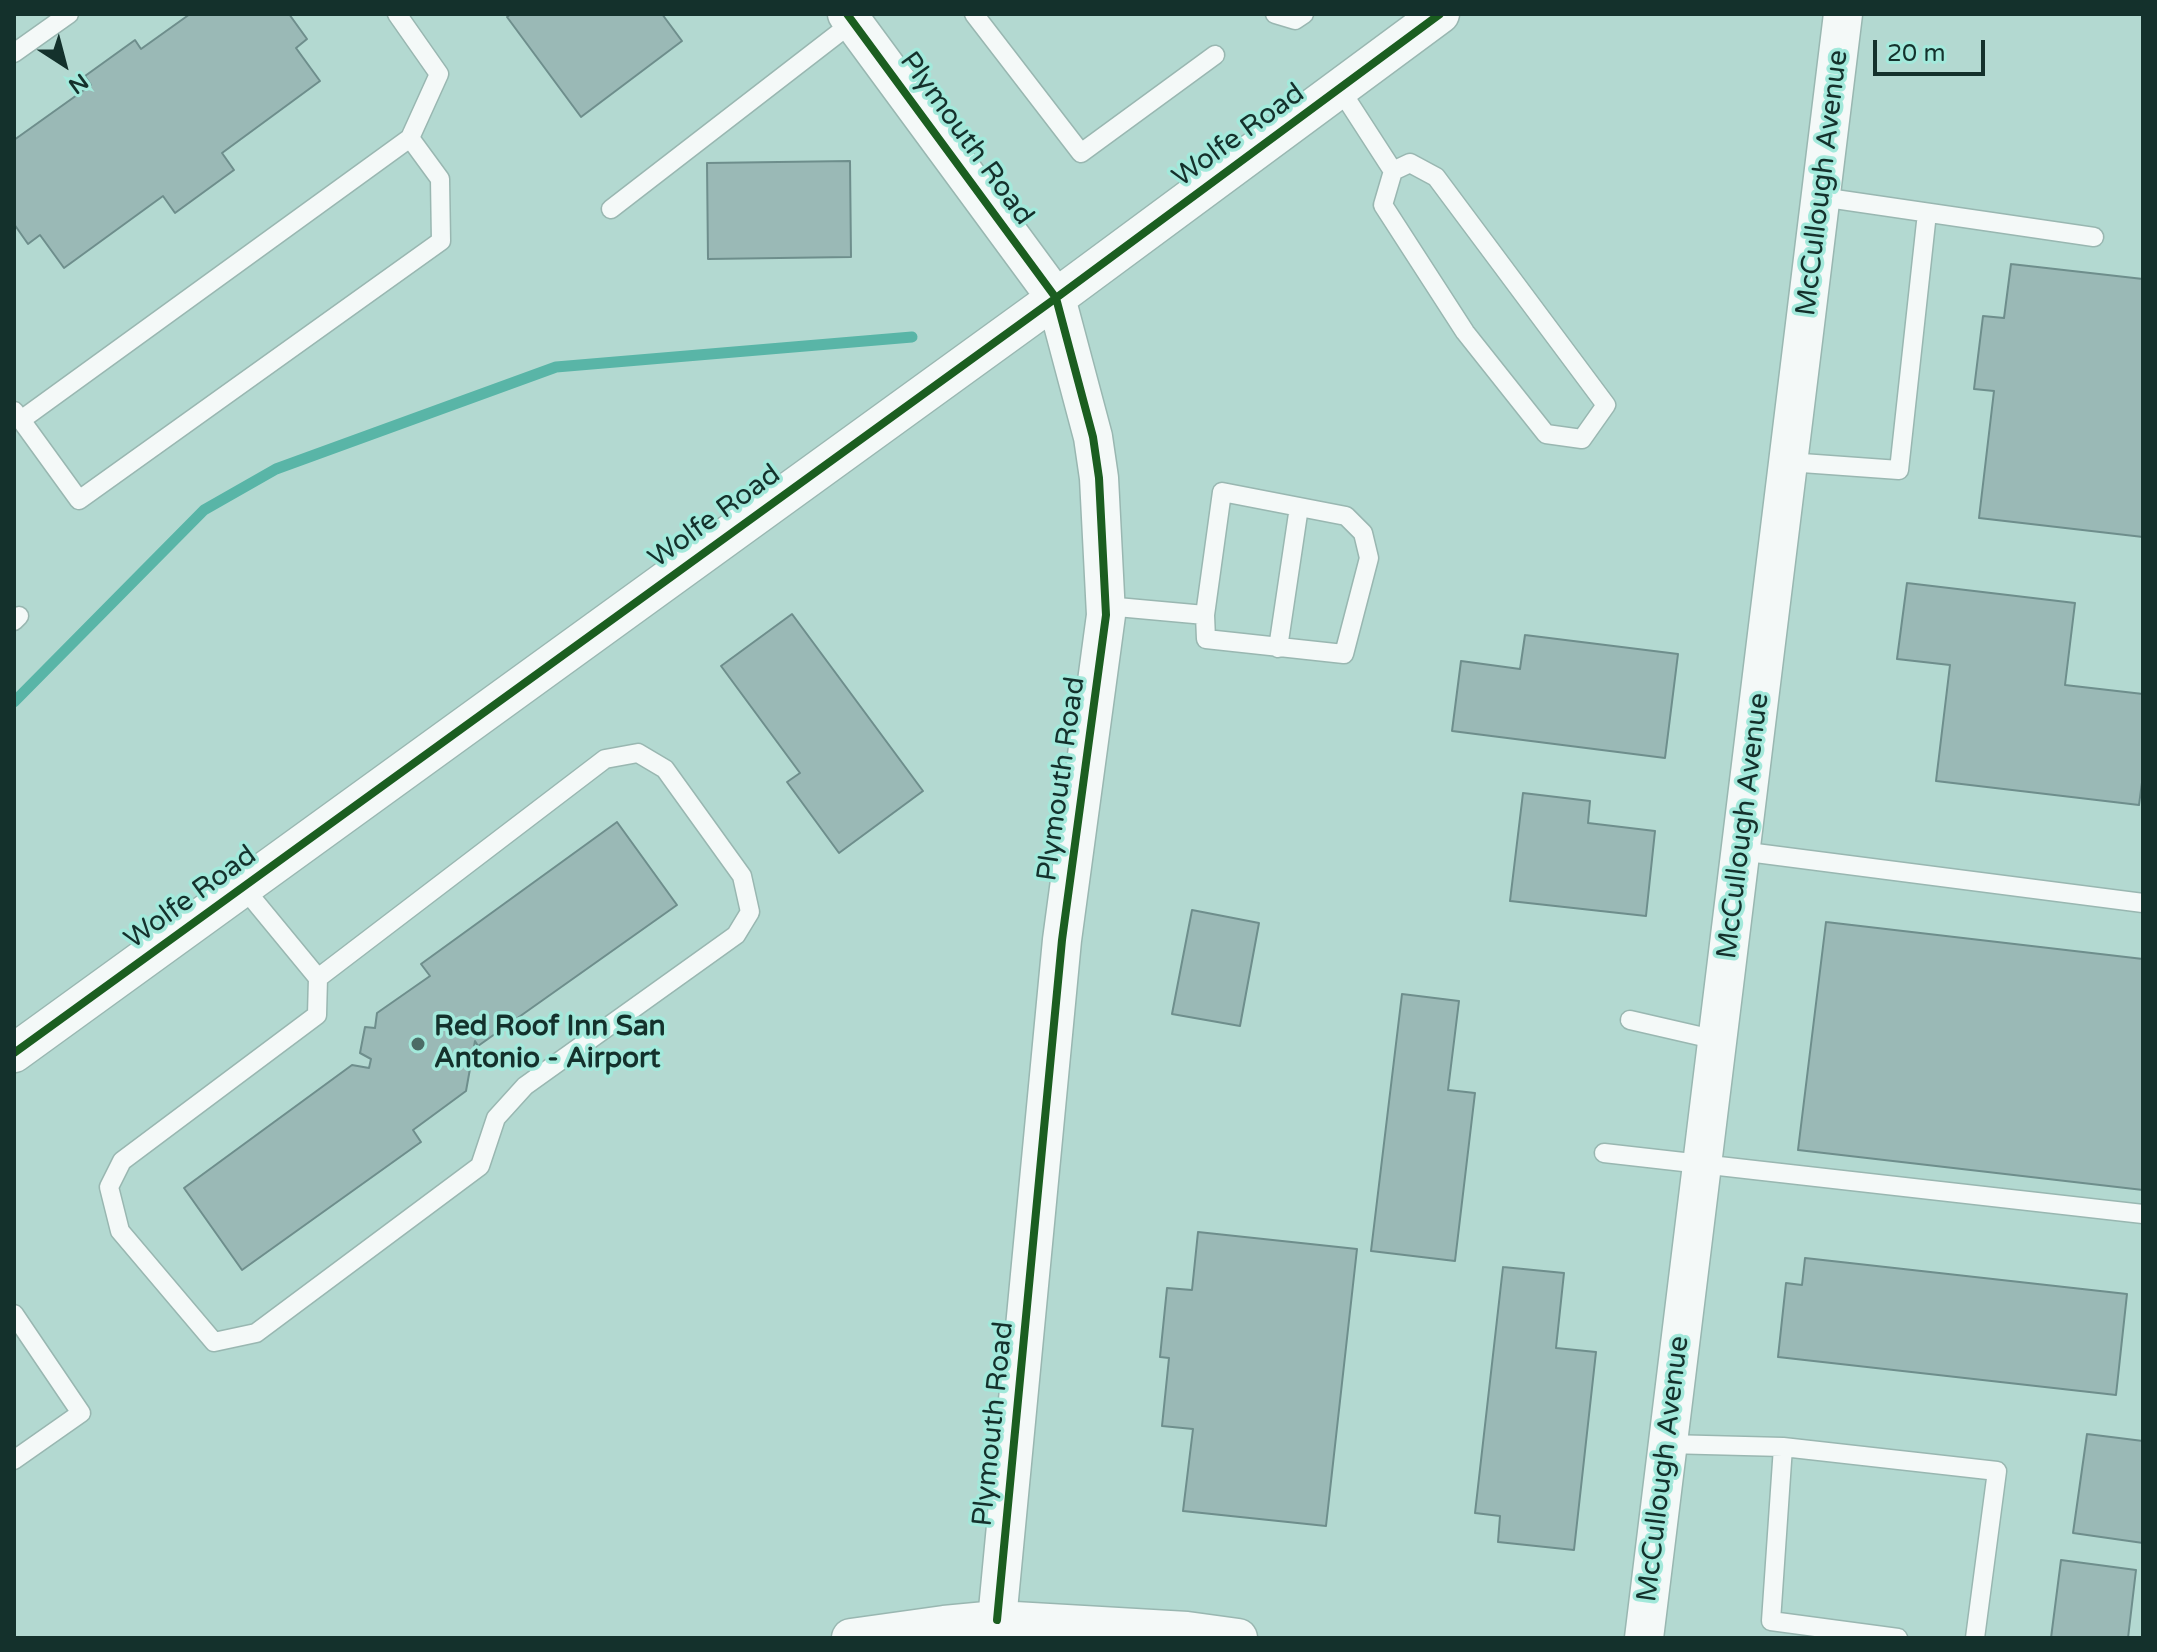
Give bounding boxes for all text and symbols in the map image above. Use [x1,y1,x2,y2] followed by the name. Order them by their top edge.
[24,24,104,104] north arrow
[1877,24,1989,74] scale bar
[1887,39,1945,68] text: 20 m
[892,46,1040,232] street label: Plymouth Road
[1790,48,1856,318] street label: McCullough Avenue
[63,68,93,99] text: N
[1167,77,1311,195] street label: Wolfe Road
[643,458,787,576] street label: Wolfe Road
[1031,675,1093,883] street label: Plymouth Road
[1711,691,1777,961] street label: McCullough Avenue
[119,839,263,957] street label: Wolfe Road
[434,1011,666,1077] place label: Red Roof Inn San Antonio - Airport
[409,1035,427,1053] marker: Red Roof Inn San Antonio - Airport
[967,1320,1021,1528] street label: Plymouth Road
[1631,1334,1697,1604] street label: McCullough Avenue

